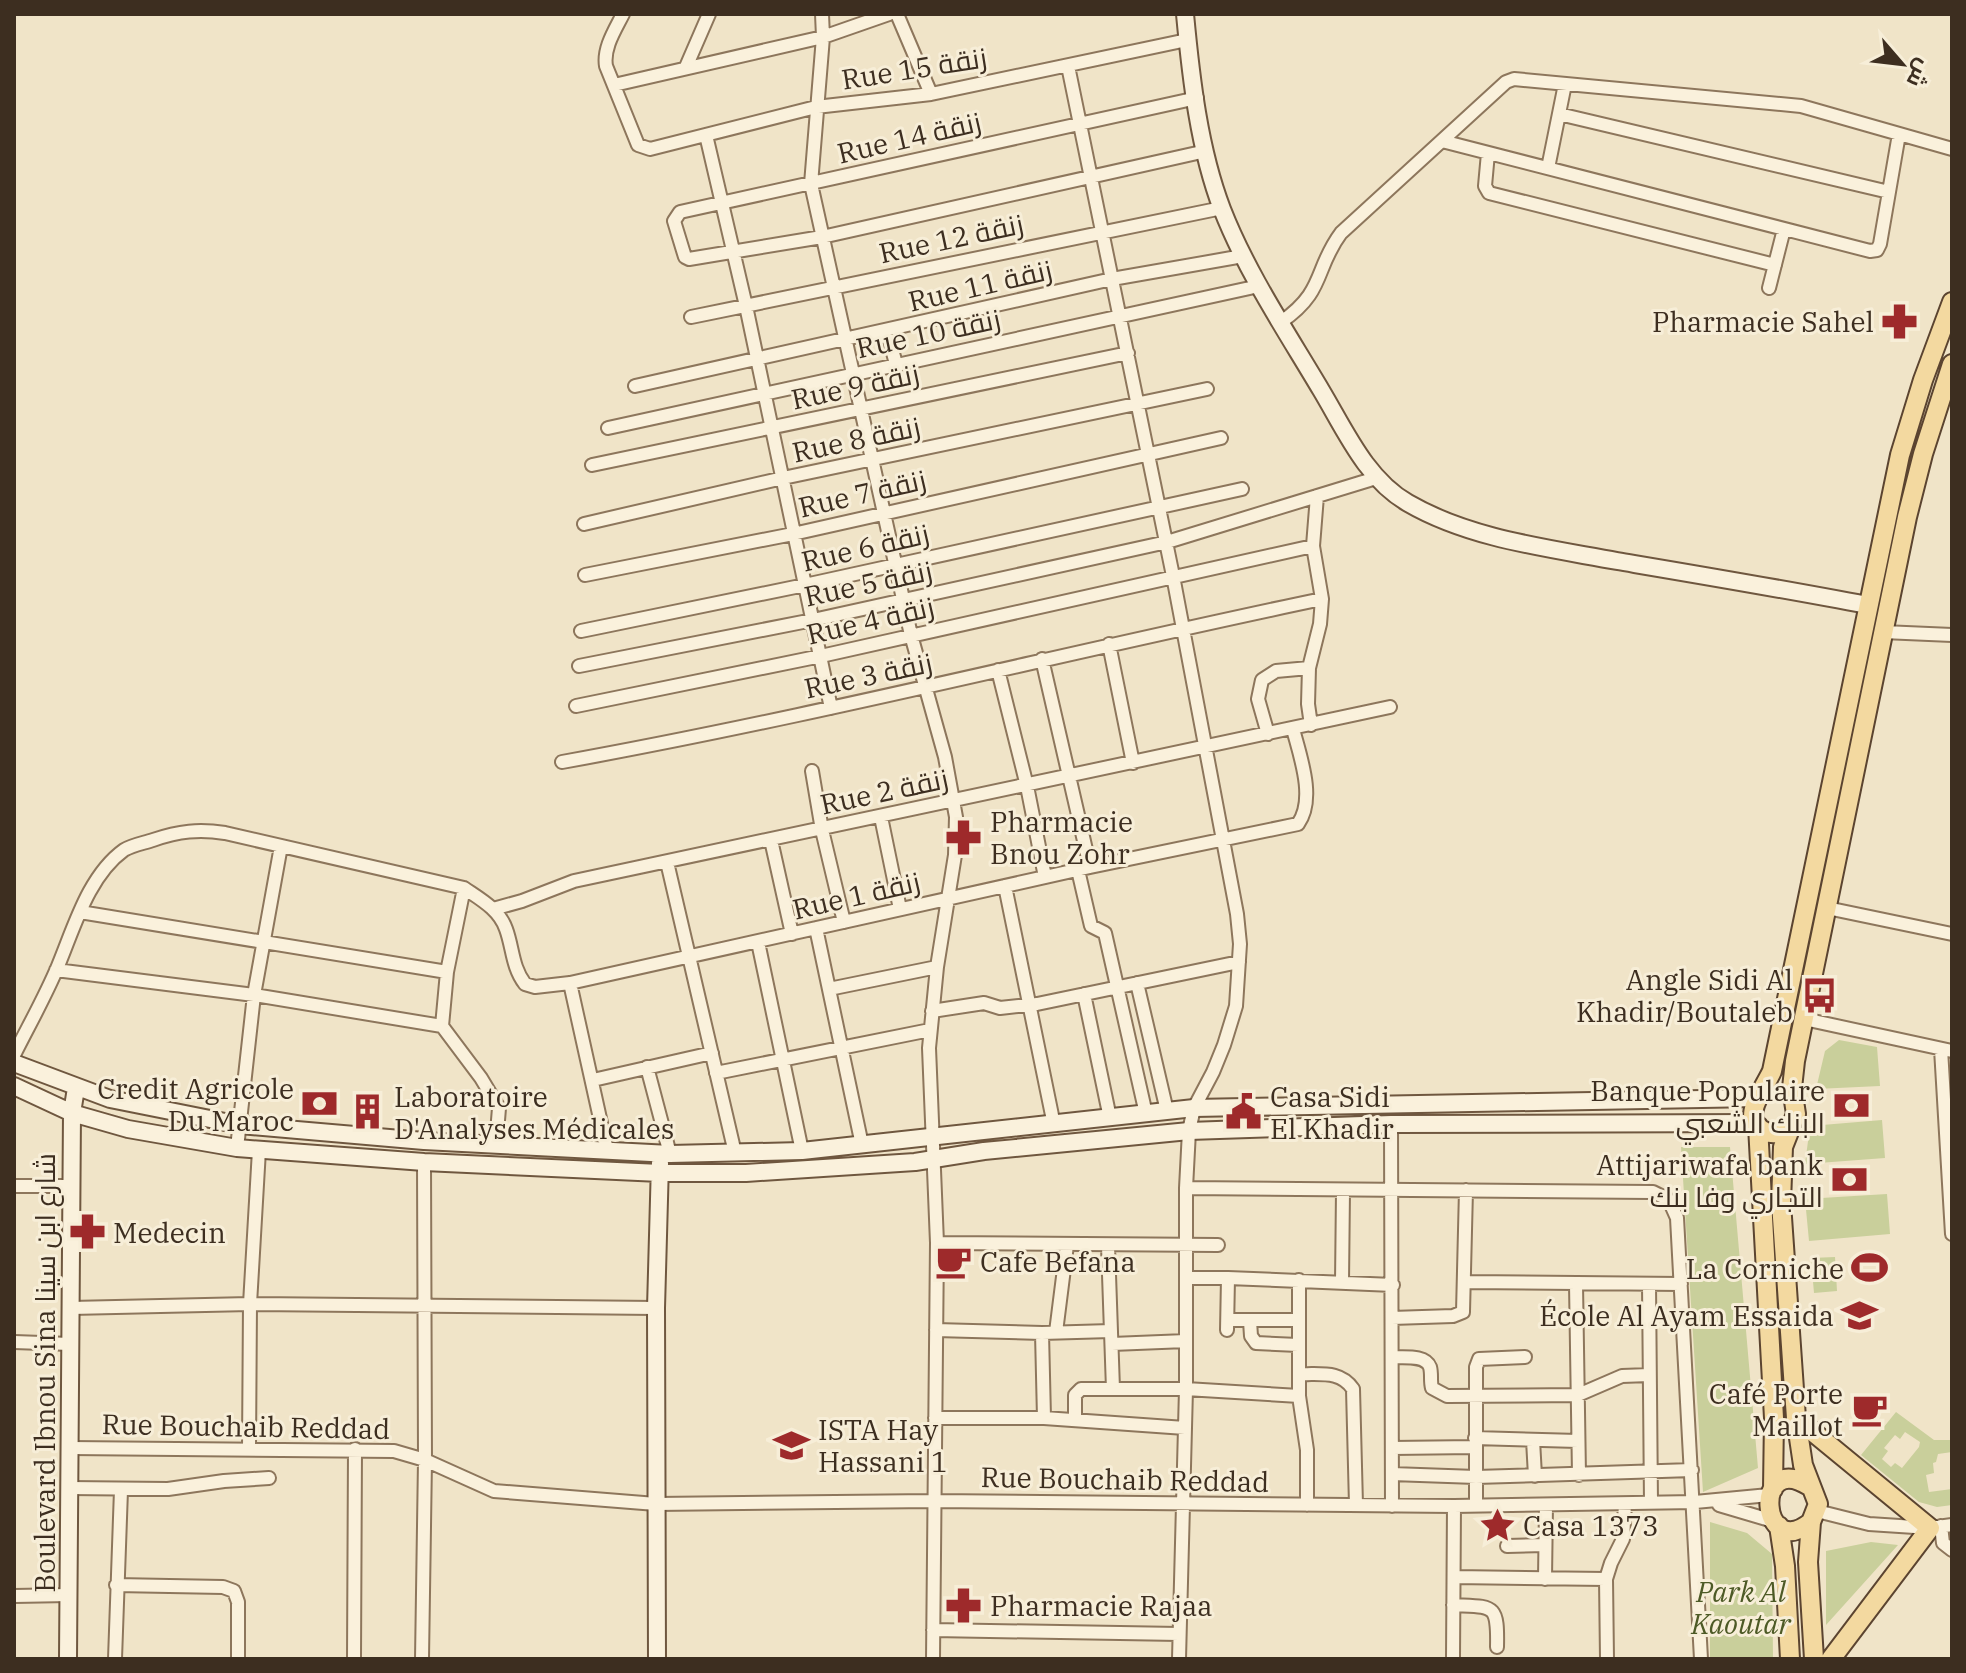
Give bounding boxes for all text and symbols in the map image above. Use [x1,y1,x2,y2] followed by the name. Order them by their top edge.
[1862,24,1942,104] north arrow
[839,38,989,98] street label: Rue 15 زنقة
[1901,54,1940,93] text: ش
[833,102,985,172] street label: Rue 14 زنقة
[875,205,1027,271] street label: Rue 12 زنقة
[904,250,1056,320] street label: Rue 11 زنقة
[852,300,1004,366] street label: Rue 10 زنقة
[1881,302,1919,340] pharmacy icon: Pharmacie Sahel
[1652,303,1874,340] place label: Pharmacie Sahel
[788,354,922,418] street label: Rue 9 زنقة
[789,407,923,471] street label: Rue 8 زنقة
[795,460,929,526] street label: Rue 7 زنقة
[798,514,932,580] street label: Rue 6 زنقة
[801,551,935,615] street label: Rue 5 زنقة
[803,587,937,653] street label: Rue 4 زنقة
[801,643,935,707] street label: Rue 3 زنقة
[817,759,951,823] street label: Rue 2 زنقة
[990,803,1133,872] place label: Pharmacie Bnou Zohr
[945,818,983,856] pharmacy icon: Pharmacie Bnou Zohr
[789,862,923,928] street label: Rue 1 زنقة
[1576,961,1793,1030] place label: Angle Sidi Al Khadir/Boutaleb
[1800,976,1838,1014] bus stop icon: Angle Sidi Al Khadir/Boutaleb
[97,1070,294,1139] place label: Credit Agricole Du Maroc
[1590,1072,1825,1145] place label: Banque Populaire البنك الشعبي
[394,1078,674,1147] place label: Laboratoire D'Analyses Médicales
[1270,1078,1394,1147] place label: Casa Sidi El Khadir
[301,1085,339,1123] bank icon: Credit Agricole Du Maroc
[1832,1087,1870,1125] bank icon: Banque Populaire البنك الشعبي
[349,1093,387,1131] building icon: Laboratoire D'Analyses Médicales
[1225,1093,1263,1131] public building icon: Casa Sidi El Khadir
[1596,1146,1824,1219] place label: Attijariwafa bank التجاري وفا بنك
[26,1153,64,1593] street label: Boulevard Ibnou Sina شارع ابن سينا
[1830,1161,1868,1199] bank icon: Attijariwafa bank التجاري وفا بنك
[68,1213,106,1251] pharmacy icon: Medecin
[113,1214,226,1251] place label: Medecin
[935,1242,973,1280] cafe icon: Cafe Befana
[980,1243,1136,1280] place label: Cafe Befana
[1851,1249,1889,1287] sports icon: La Corniche
[1686,1250,1844,1287] place label: La Corniche
[1841,1296,1879,1334] school or university icon: École Al Ayam Essaida
[1539,1297,1834,1334] place label: École Al Ayam Essaida
[1709,1375,1843,1444] place label: Café Porte Maillot
[1850,1390,1888,1428] cafe icon: Café Porte Maillot
[101,1405,391,1447] street label: Rue Bouchaib Reddad
[818,1411,948,1480] place label: ISTA Hay Hassani 1
[773,1426,811,1464] school or university icon: ISTA Hay Hassani 1
[980,1458,1270,1500] street label: Rue Bouchaib Reddad
[1478,1506,1516,1544] place icon: Casa 1373
[1523,1507,1659,1544] place label: Casa 1373
[1690,1573,1792,1642] park label: Park Al Kaoutar
[945,1586,983,1624] pharmacy icon: Pharmacie Rajaa
[990,1587,1213,1624] place label: Pharmacie Rajaa

